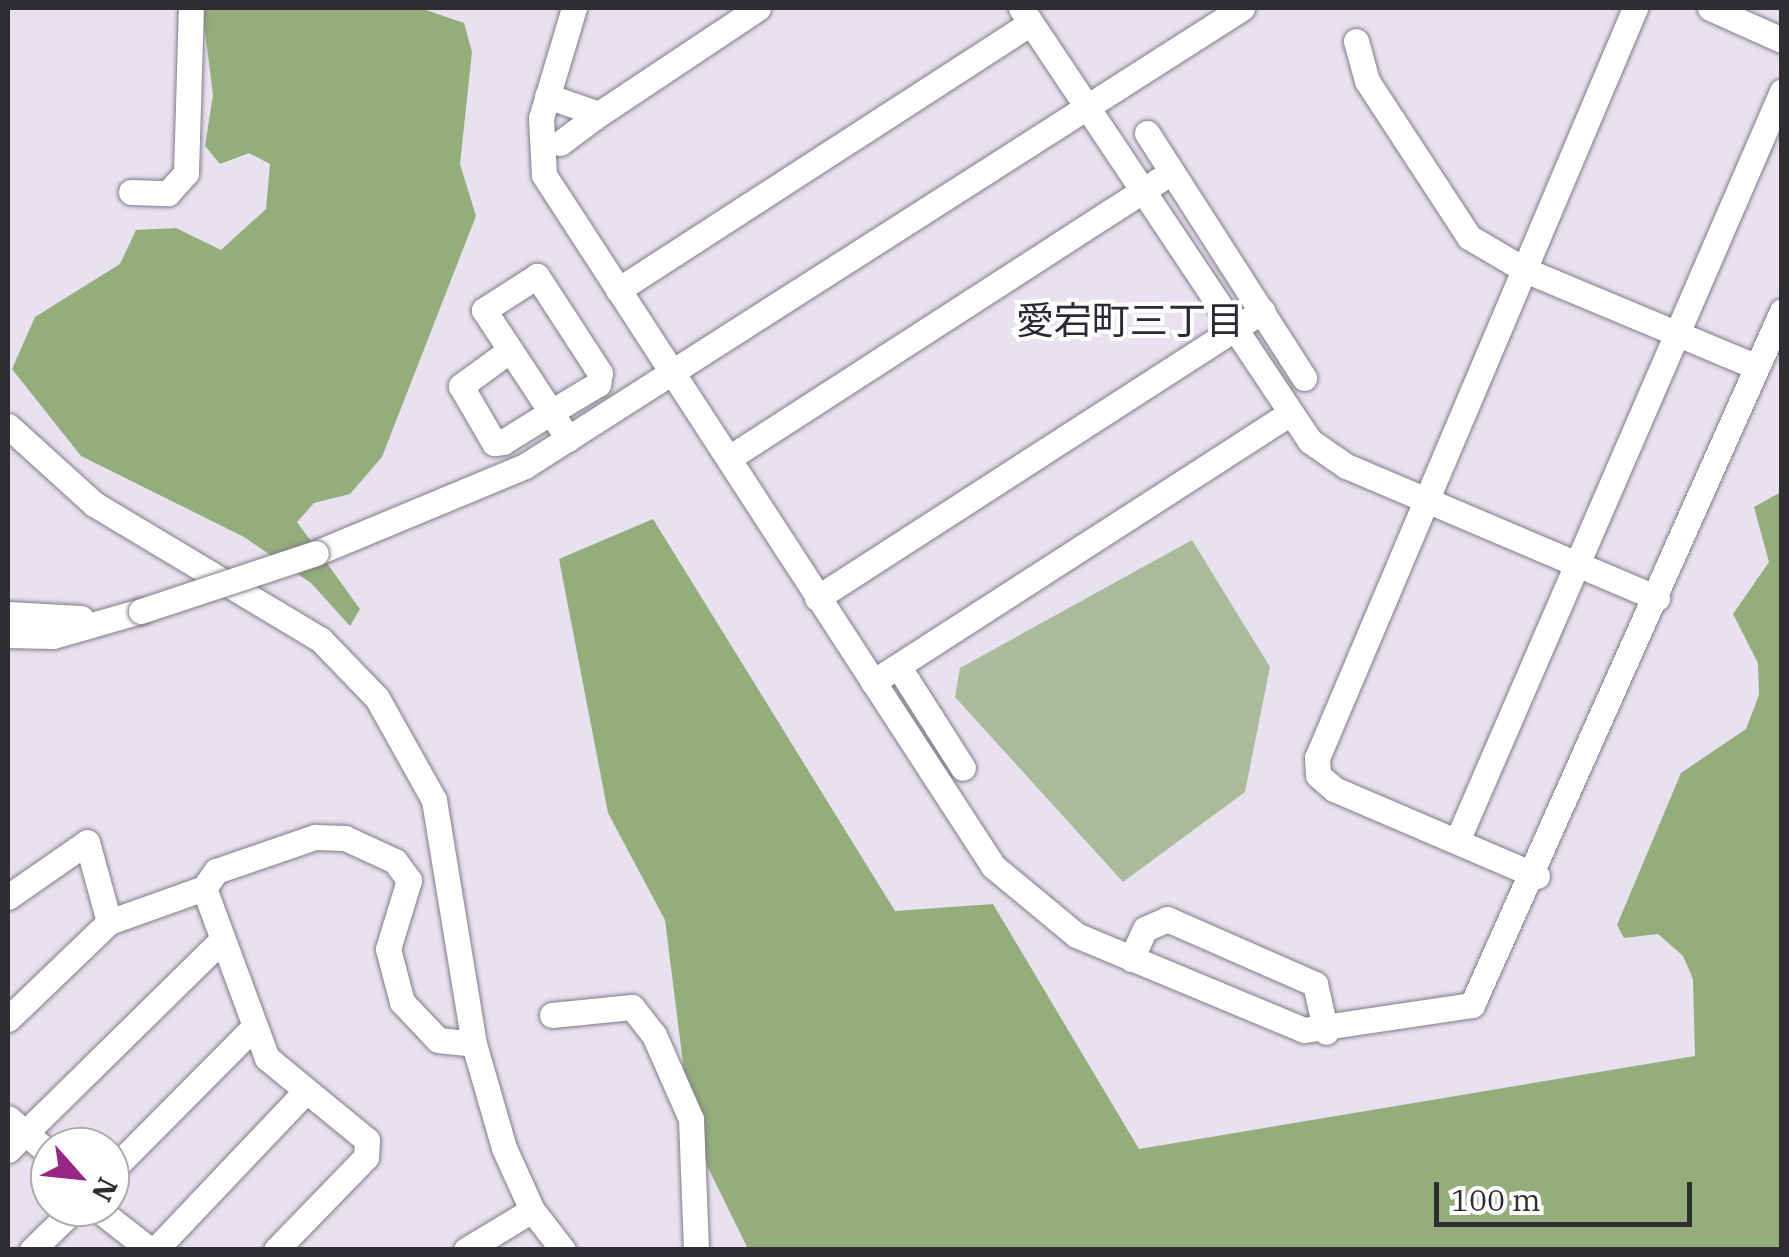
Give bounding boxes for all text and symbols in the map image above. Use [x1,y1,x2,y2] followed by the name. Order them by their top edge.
[1016,297,1244,343] district label: 愛宕町三丁目
[30,1127,130,1227] north arrow
[1439,1162,1696,1224] scale bar
[84,1172,127,1208] text: N
[1451,1180,1541,1219] text: 100 m

